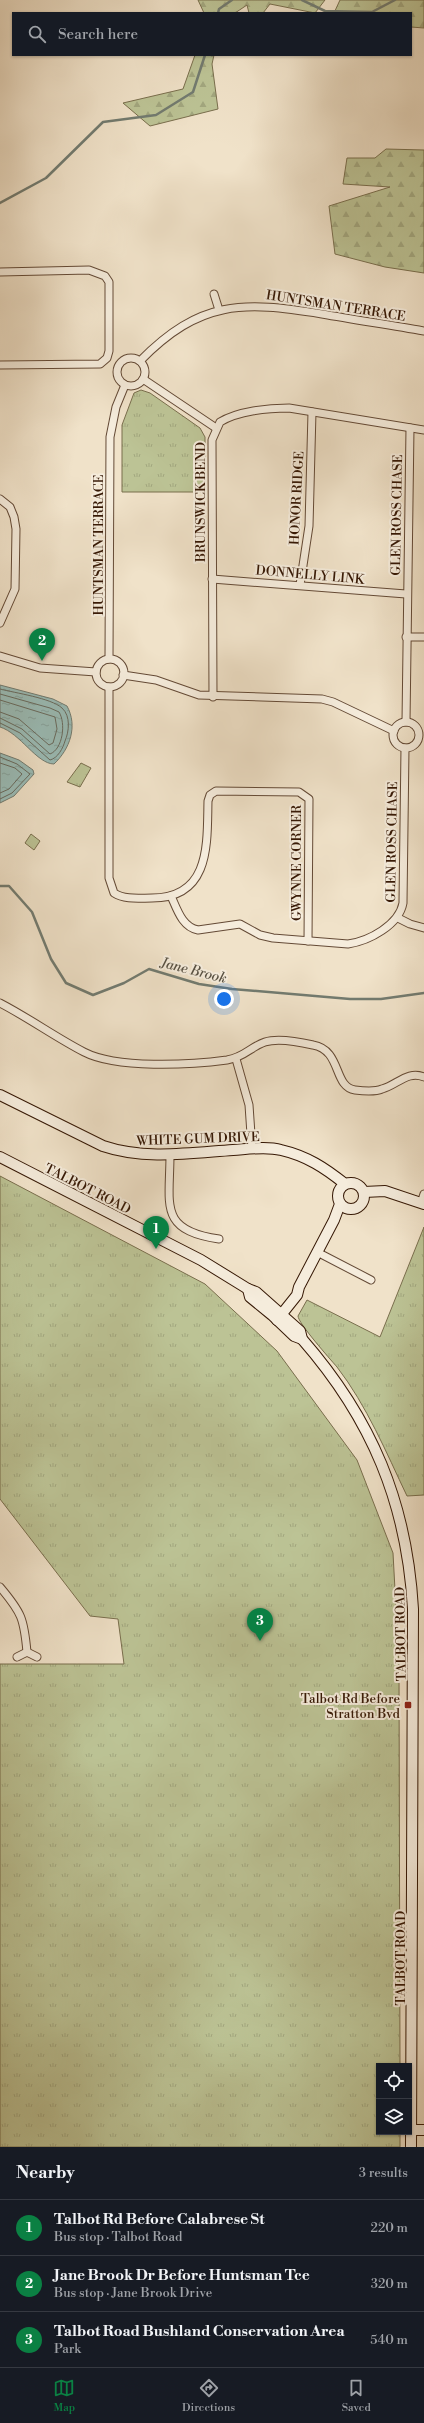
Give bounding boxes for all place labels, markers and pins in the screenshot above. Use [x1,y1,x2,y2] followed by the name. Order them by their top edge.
[29,628,55,661] pin: 2
[143,1216,169,1249] pin: 1
[247,1608,273,1641] pin: 3
[301,1691,401,1722] place label: Talbot Rd Before Stratton Bvd
[403,1700,413,1710] marker: Talbot Rd Before Stratton Bvd

